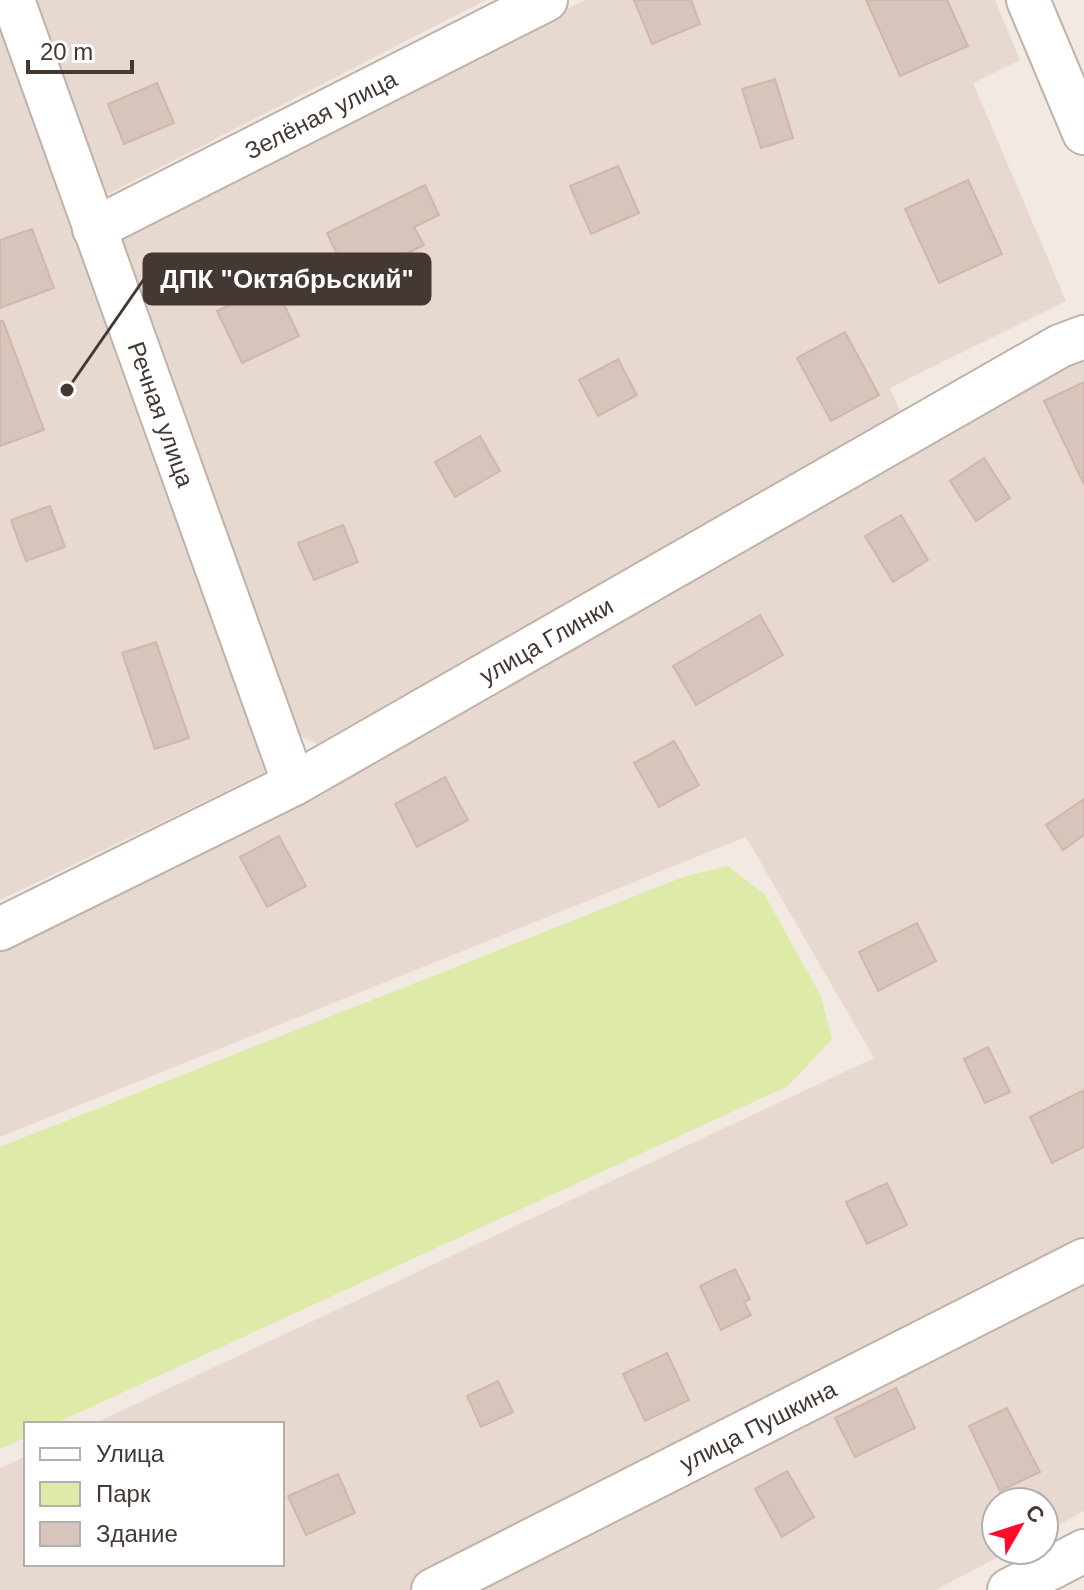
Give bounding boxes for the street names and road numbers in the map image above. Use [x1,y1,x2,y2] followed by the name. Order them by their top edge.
[240,64,402,164] street label: Зелёная улица
[123,338,200,491] street label: Речная улица
[475,591,617,689] street label: улица Глинки
[675,1374,841,1476] street label: улица Пушкина

